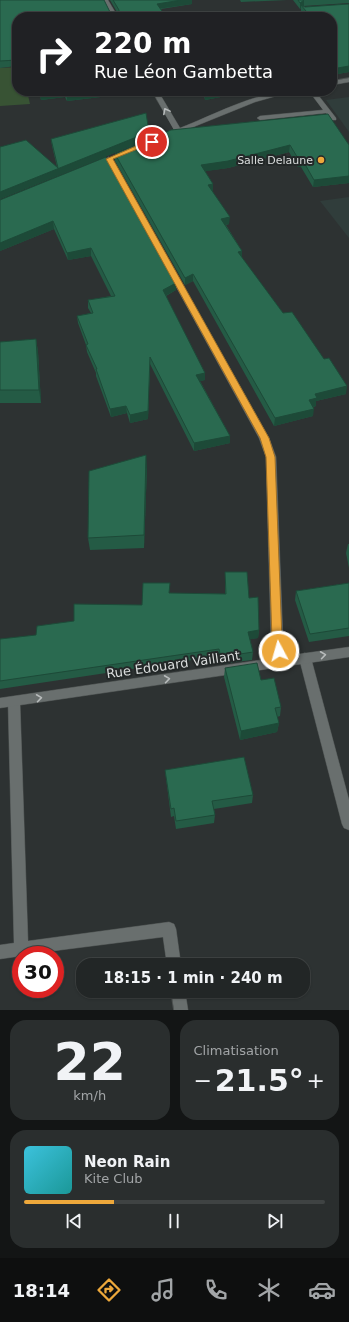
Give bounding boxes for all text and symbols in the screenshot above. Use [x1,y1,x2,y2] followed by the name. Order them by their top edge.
[94,27,191,60] text: 220 m
[28,28,80,80] icon: right
[94,61,273,82] text: Rue Léon Gambetta
[164,108,171,115] one-way arrow
[135,125,169,159] pin
[141,131,163,153] icon: arrive
[237,154,313,167] place label: Salle Delaune
[316,155,326,165] marker: Salle Delaune
[258,630,300,672] position arrow
[105,648,241,681] street label: Rue Édouard Vaillant
[320,651,327,660] one-way arrow
[164,675,170,684] one-way arrow
[36,694,42,703] one-way arrow
[12,946,64,998] speed limit sign: 30
[103,969,283,987] text: 18:15 · 1 min · 240 m
[54,1032,126,1092] text: 22
[194,1043,279,1058] text: Climatisation
[215,1063,304,1098] text: 21.5°
[194,1068,212,1093] text: −
[307,1068,325,1093] text: +
[73,1088,106,1103] text: km/h
[84,1153,170,1171] text: Neon Rain
[84,1171,143,1186] text: Kite Club
[63,1210,85,1232] icon: previous
[163,1210,185,1232] icon: pause
[264,1210,286,1232] icon: next
[95,1276,123,1304] icon: directions
[149,1276,177,1304] icon: music
[202,1276,230,1304] icon: phone
[255,1276,283,1304] icon: climate
[308,1276,336,1304] icon: car
[13,1280,70,1301] text: 18:14

